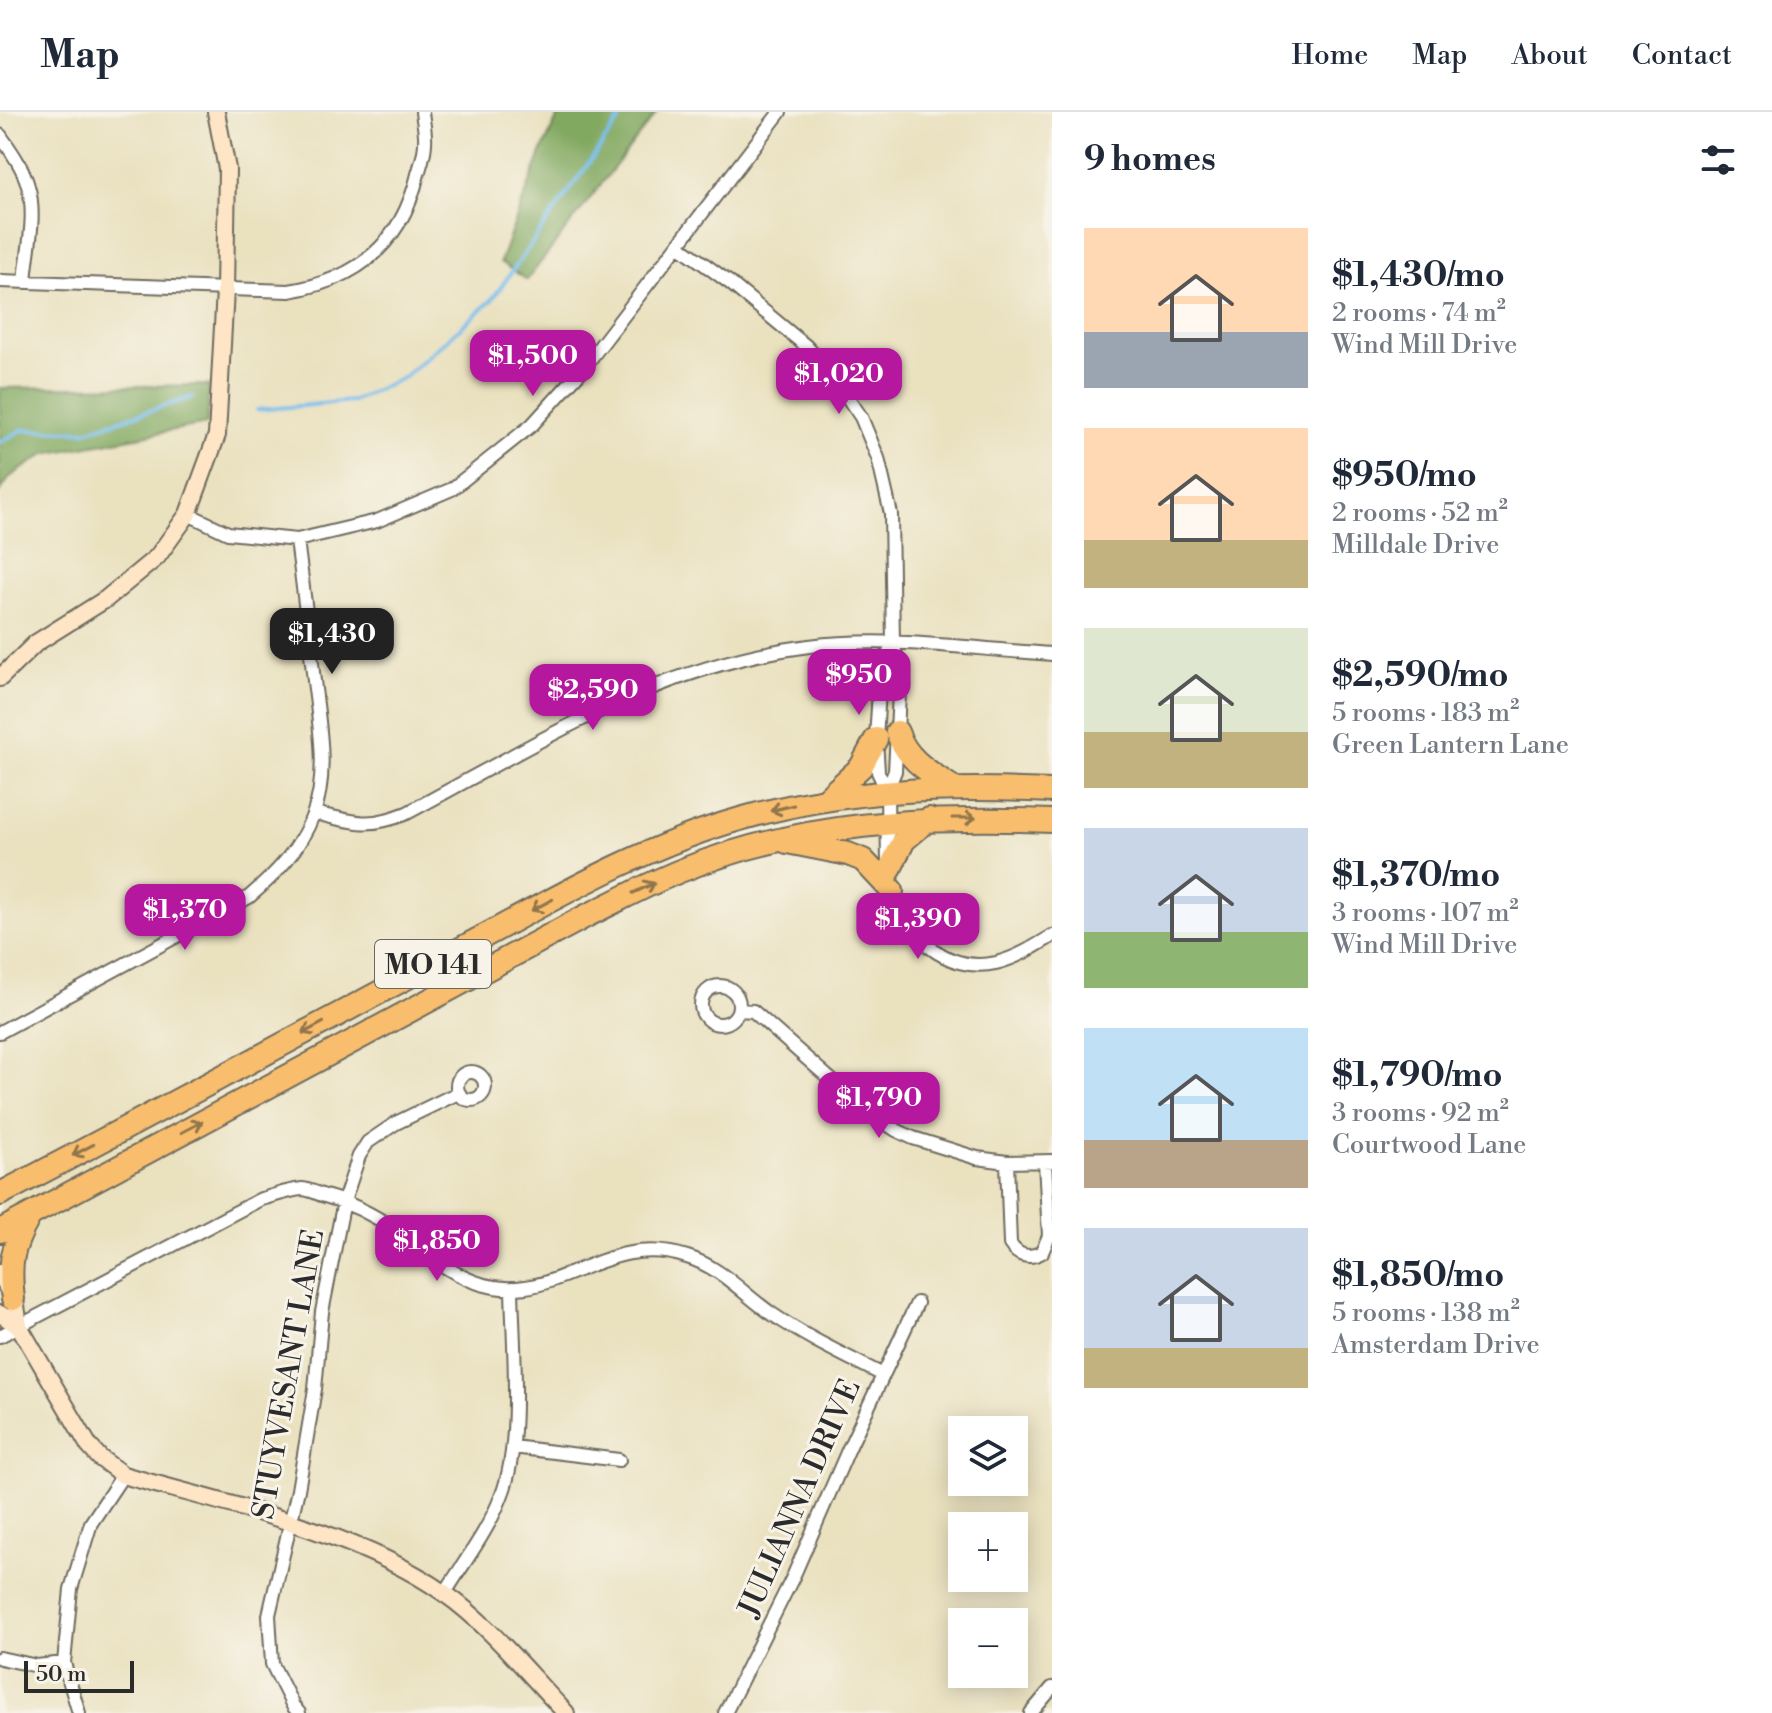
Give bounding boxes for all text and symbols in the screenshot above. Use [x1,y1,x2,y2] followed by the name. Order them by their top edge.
[40,32,120,79] text: Map
[1292,38,1368,73] text: Home
[1412,38,1467,73] text: Map
[1511,38,1588,73] text: About
[1632,38,1732,73] text: Contact
[1696,138,1740,182] icon: filters
[1084,139,1216,181] text: 9 homes
[1332,255,1505,297] text: $1,430/mo
[1148,260,1244,356] icon: home
[1332,297,1506,329] text: 2 rooms · 74 m²
[1332,329,1517,361] text: Wind Mill Drive
[468,330,598,398] pin: $1,500
[488,340,578,372] text: $1,500
[774,348,904,416] pin: $1,020
[794,358,884,390] text: $1,020
[1332,455,1477,497] text: $950/mo
[1148,460,1244,556] icon: home
[1332,497,1508,529] text: 2 rooms · 52 m²
[1332,529,1499,561] text: Milldale Drive
[267,608,397,676] pin: $1,430
[288,618,376,650] text: $1,430
[812,649,906,717] pin: $950
[1332,655,1509,697] text: $2,590/mo
[826,659,892,691] text: $950
[1148,660,1244,756] icon: home
[528,664,658,732] pin: $2,590
[547,674,639,706] text: $2,590
[1332,697,1519,729] text: 5 rooms · 183 m²
[1332,729,1569,761] text: Green Lantern Lane
[770,801,796,816] one-way arrow
[950,811,977,826] one-way arrow
[1332,855,1500,897] text: $1,370/mo
[1148,860,1244,956] icon: home
[632,880,656,895] one-way arrow
[120,884,250,952] pin: $1,370
[853,893,983,961] pin: $1,390
[143,894,227,926] text: $1,370
[1332,897,1519,929] text: 3 rooms · 107 m²
[531,898,554,914] one-way arrow
[874,903,962,935] text: $1,390
[1332,929,1517,961] text: Wind Mill Drive
[375,940,491,988] road number: MO 141
[301,1020,325,1036] one-way arrow
[1332,1055,1502,1097] text: $1,790/mo
[1148,1060,1244,1156] icon: home
[814,1072,944,1140] pin: $1,790
[836,1082,922,1114] text: $1,790
[1332,1097,1509,1129] text: 3 rooms · 92 m²
[179,1119,203,1134] one-way arrow
[1332,1129,1526,1161] text: Courtwood Lane
[72,1143,96,1159] one-way arrow
[372,1215,502,1283] pin: $1,850
[393,1225,481,1257] text: $1,850
[245,1226,333,1522] street label: STUYVESANT LANE
[1332,1255,1504,1297] text: $1,850/mo
[1148,1260,1244,1356] icon: home
[1332,1297,1520,1329] text: 5 rooms · 138 m²
[1332,1329,1540,1361] text: Amsterdam Drive
[730,1373,869,1624] street label: JULIANNA DRIVE
[948,1416,1028,1688] map controls
[948,1416,1028,1496] button: layers
[948,1512,1028,1592] button: +
[948,1608,1028,1688] button: −
[24,1657,134,1693] scale bar
[36,1661,87,1688] text: 50 m

